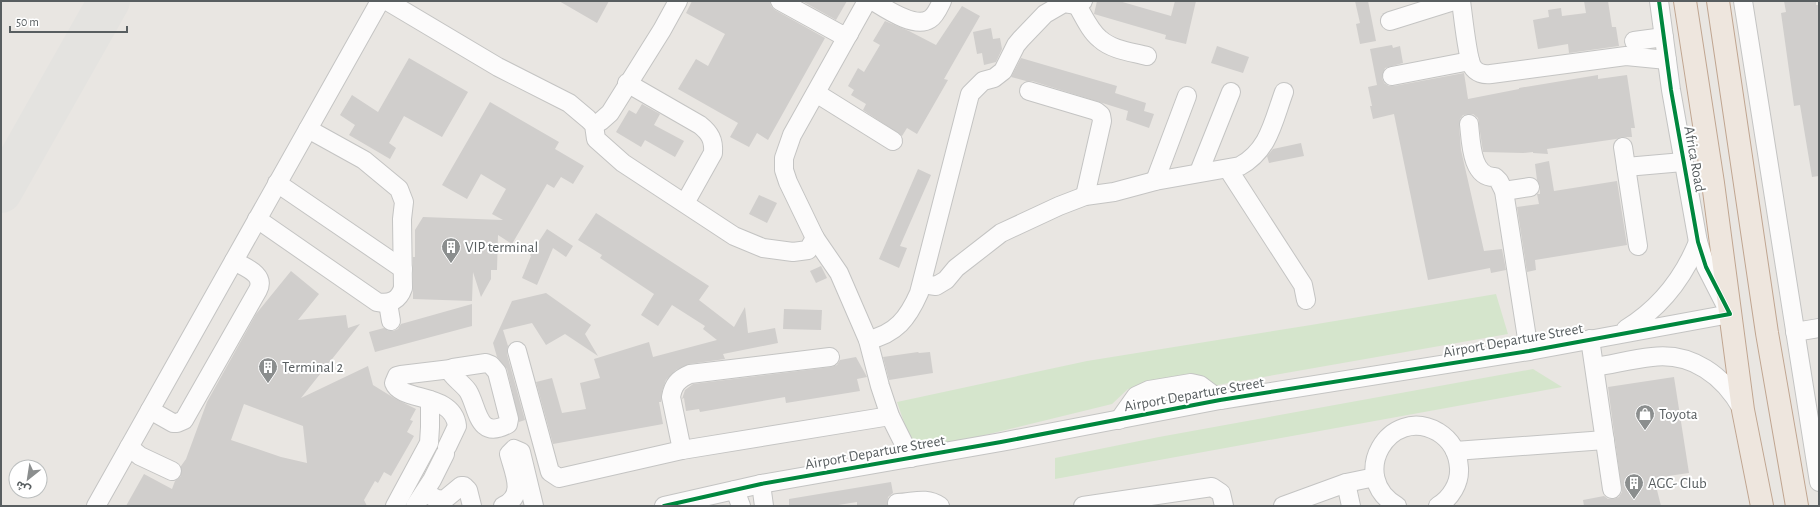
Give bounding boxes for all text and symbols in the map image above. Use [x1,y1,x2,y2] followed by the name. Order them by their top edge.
[10,8,127,34] scale bar
[16,16,39,28] text: 50 m
[1681,125,1708,193] street label: Africa Road
[440,236,462,264] building icon: VIP terminal
[465,240,538,255] place label: VIP terminal
[1442,321,1584,360] street label: Airport Departure Street
[257,356,279,384] building icon: Terminal 2
[282,360,344,375] place label: Terminal 2
[1123,375,1265,414] street label: Airport Departure Street
[1634,403,1656,431] shop icon: Toyota
[1659,407,1698,422] place label: Toyota
[804,433,946,472] street label: Airport Departure Street
[8,459,48,499] north arrow
[1623,472,1645,500] building icon: AGC- Club
[1648,476,1707,491] place label: AGC- Club
[14,478,33,496] text: ش

